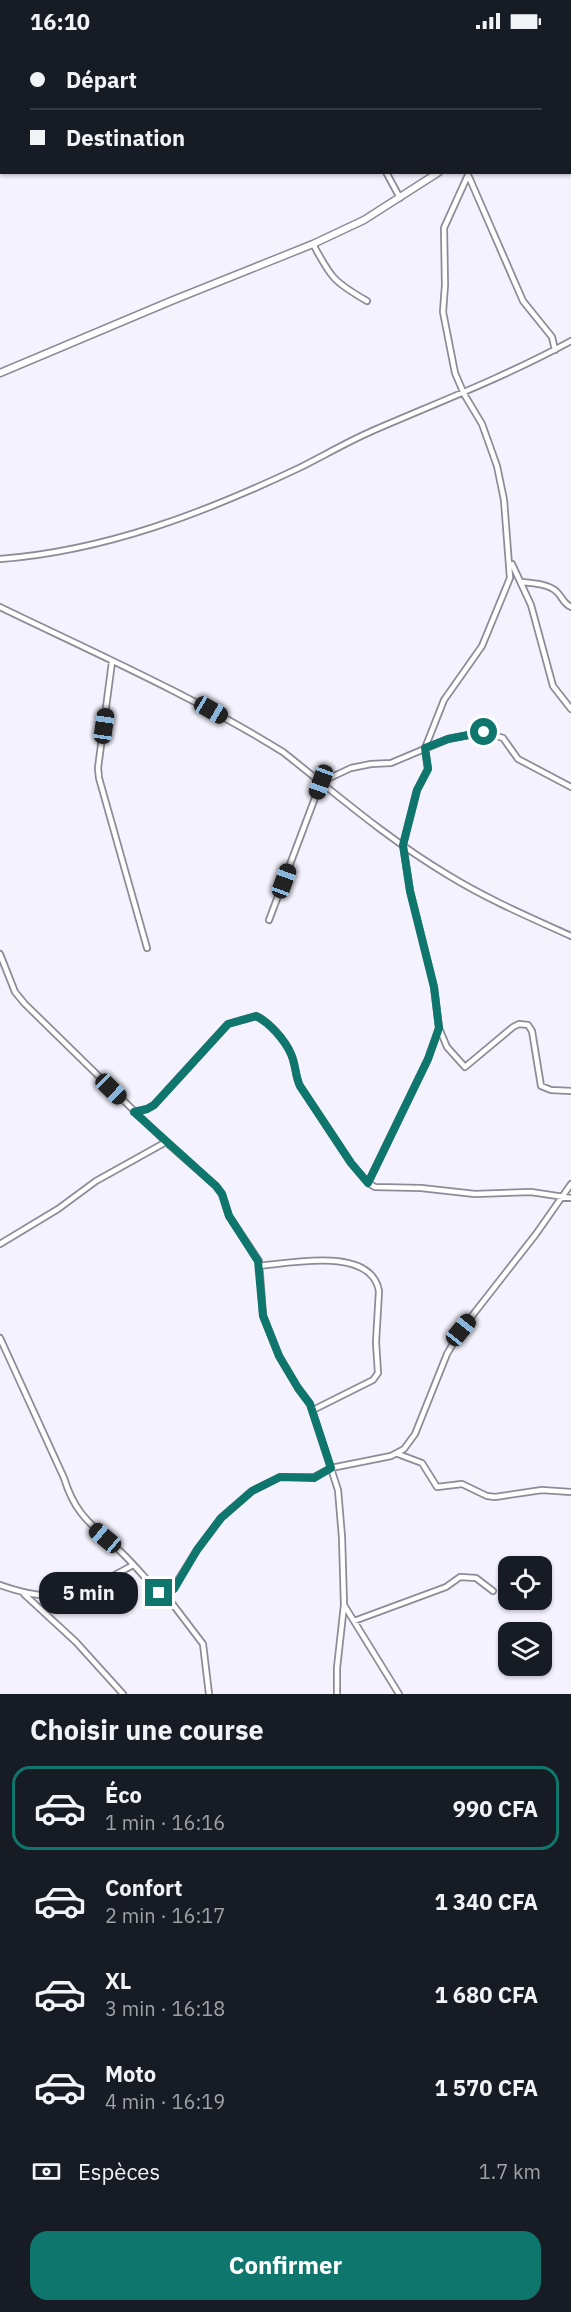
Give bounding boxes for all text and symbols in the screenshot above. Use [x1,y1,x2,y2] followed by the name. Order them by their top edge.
[30,7,90,36] text: 16:10
[66,65,137,94] text: Départ
[66,123,185,152] text: Destination
[191,693,231,727] car
[93,707,115,745] car
[470,718,497,745] route start
[306,762,336,802] car
[269,861,299,901] car
[92,1070,130,1108] car
[443,1310,479,1350] car
[85,1520,125,1556] car
[498,1556,552,1676] map controls
[498,1556,552,1610] button: locate
[39,1572,138,1614] callout: 5 min
[62,1579,115,1606] text: 5 min
[145,1579,172,1606] route end
[498,1622,552,1676] button: layers
[30,1712,264,1747] text: Choisir une course
[105,1780,142,1809] text: Éco
[33,1781,87,1835] icon: car
[453,1794,538,1823] text: 990 CFA
[105,1809,225,1836] text: 1 min · 16:16
[105,1873,183,1902] text: Confort
[33,1874,87,1928] icon: car
[434,1887,538,1916] text: 1 340 CFA
[105,1902,225,1929] text: 2 min · 16:17
[105,1966,131,1995] text: XL
[33,1967,87,2021] icon: car
[434,1980,538,2009] text: 1 680 CFA
[105,1995,225,2022] text: 3 min · 16:18
[105,2059,156,2088] text: Moto
[33,2060,87,2114] icon: car
[434,2073,538,2102] text: 1 570 CFA
[105,2088,225,2115] text: 4 min · 16:19
[30,2155,63,2188] icon: cash
[78,2157,160,2186] text: Espèces
[479,2158,541,2185] text: 1.7 km
[30,2231,541,2300] button: Confirmer

